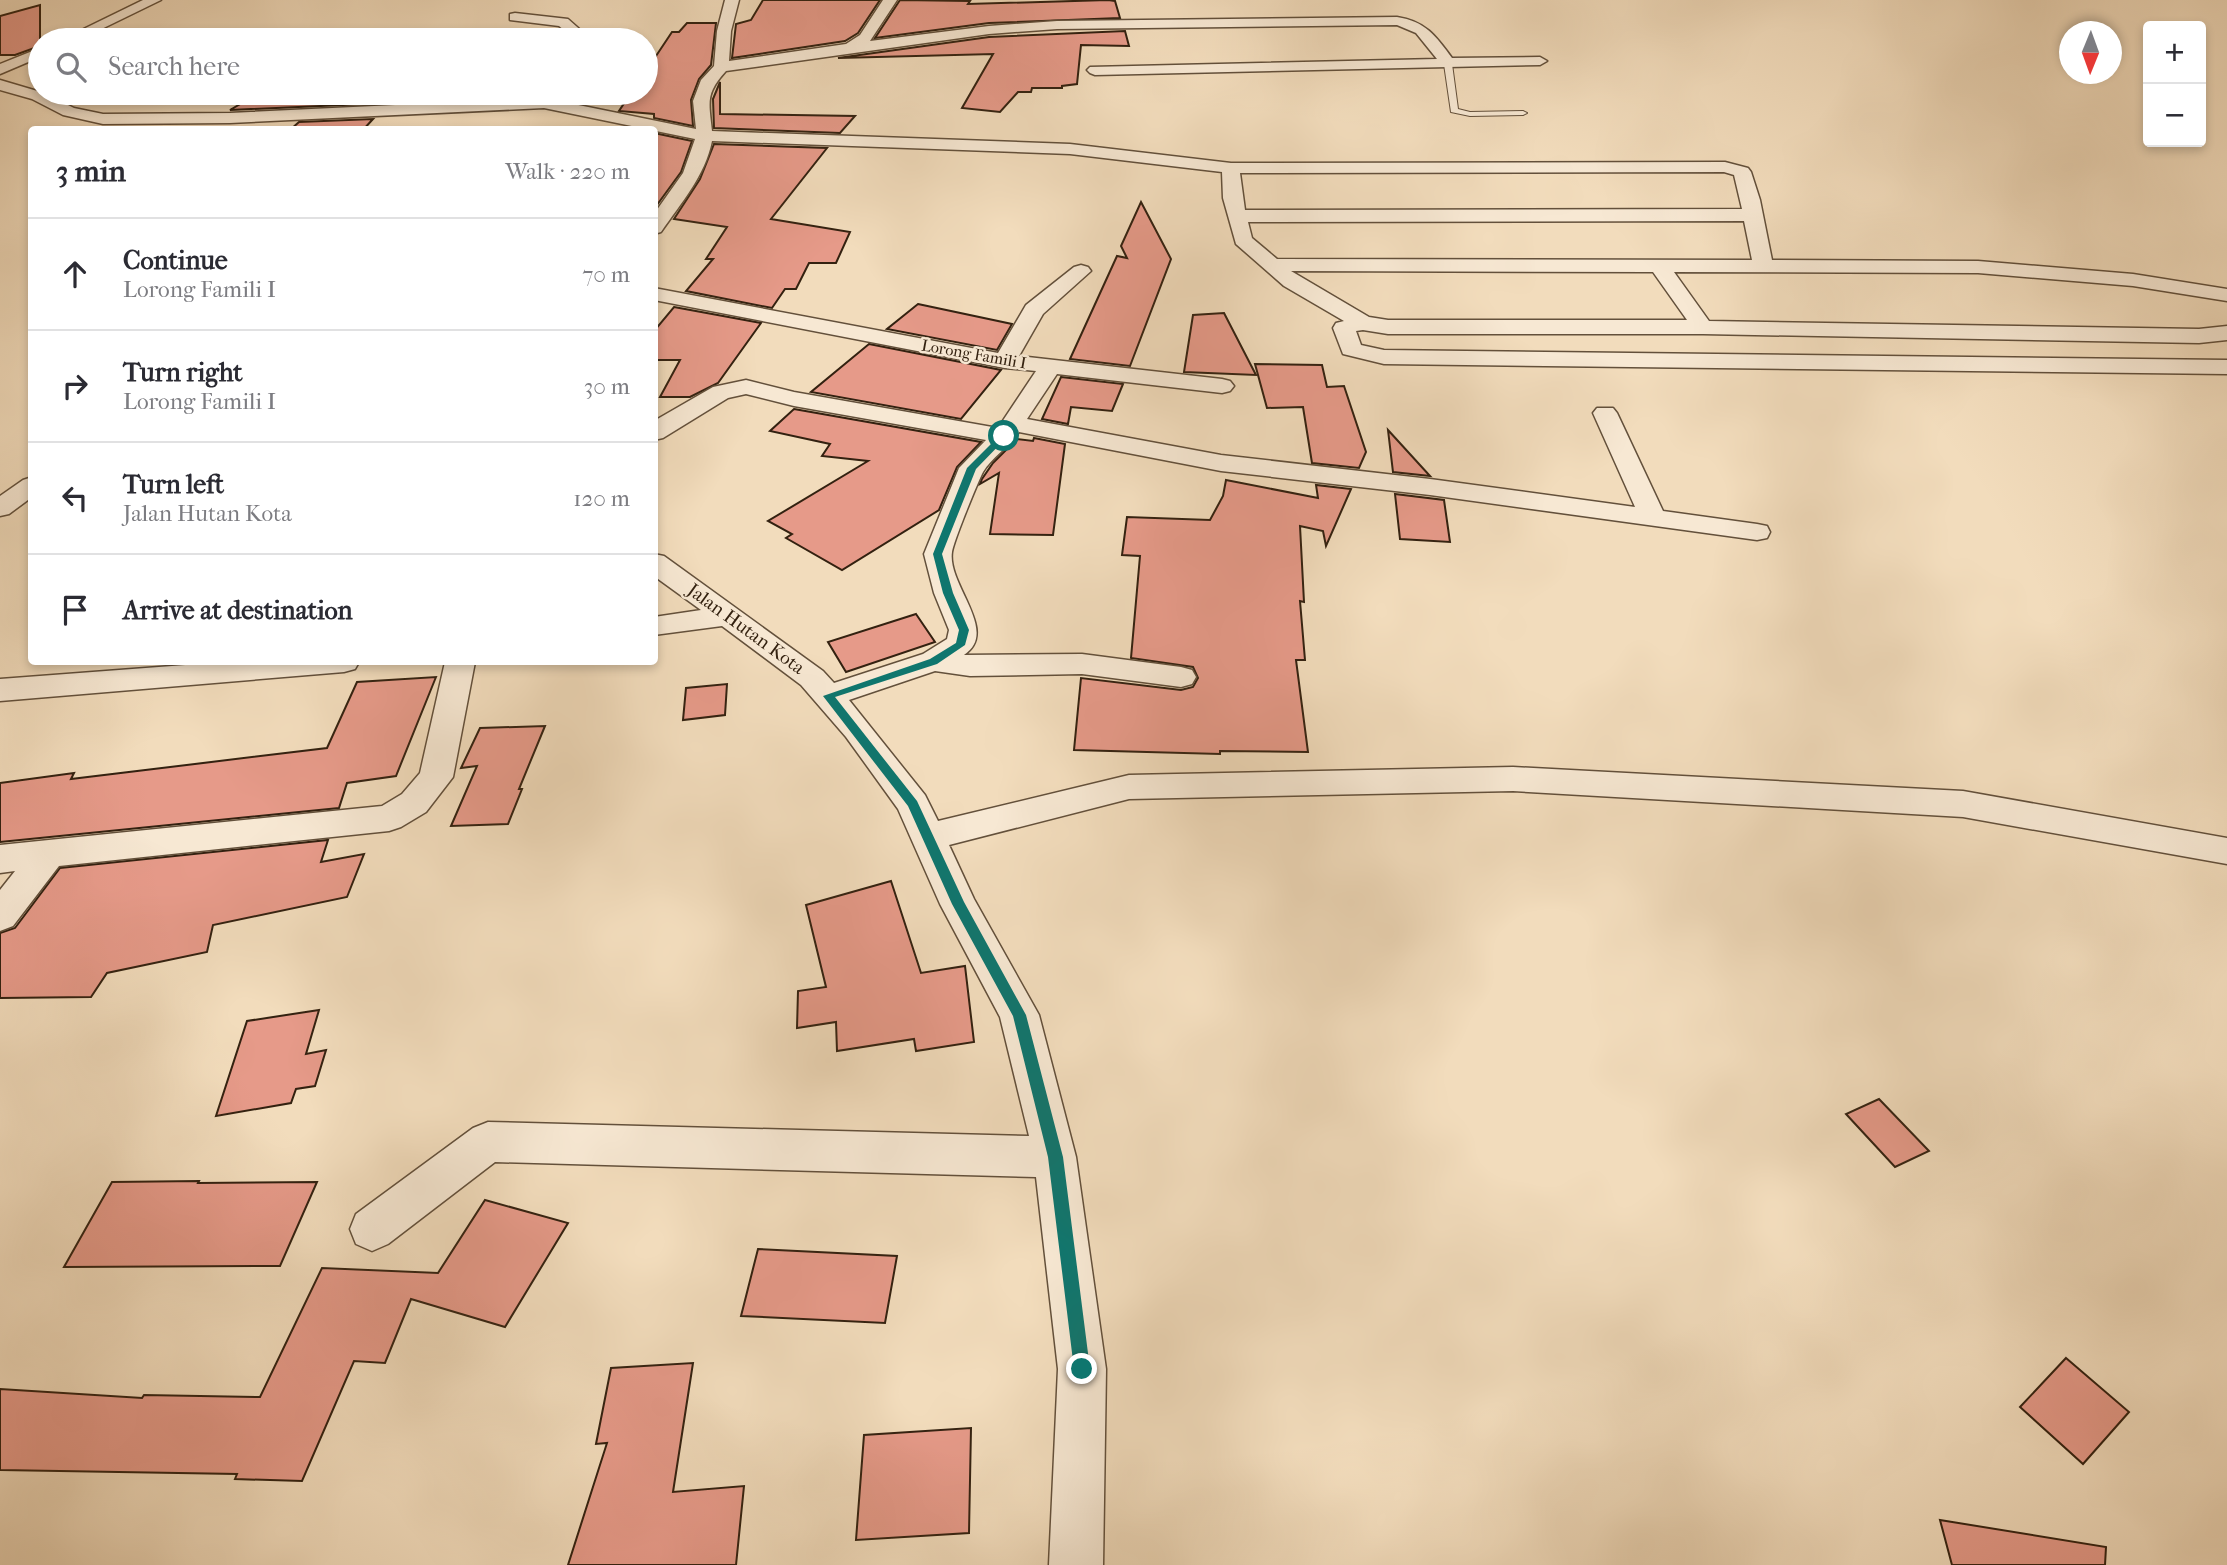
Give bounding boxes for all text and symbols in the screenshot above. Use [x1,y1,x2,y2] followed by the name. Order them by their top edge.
[2059,21,2122,84] north arrow
[2143,21,2206,147] map controls
[2143,21,2206,84] button: +
[28,28,658,105] search box
[52,48,90,86] icon: search
[108,51,240,82] text: Search here
[2143,84,2206,147] button: −
[56,154,126,189] text: 3 min
[505,158,630,185] text: Walk · 220 m
[123,245,228,276] text: Continue
[56,255,94,293] icon: ahead
[582,261,630,288] text: 70 m
[123,276,276,303] text: Lorong Famili I
[920,335,1028,373] street label: Lorong Famili I
[123,357,243,388] text: Turn right
[56,367,94,405] icon: right
[584,373,630,400] text: 30 m
[123,388,276,415] text: Lorong Famili I
[988,420,1019,451] route start
[123,469,224,500] text: Turn left
[56,479,94,517] icon: left
[573,485,630,512] text: 120 m
[123,500,292,527] text: Jalan Hutan Kota
[682,578,809,679] street label: Jalan Hutan Kota
[56,591,94,629] icon: arrive
[123,595,353,626] text: Arrive at destination
[1066,1353,1097,1384] route end

